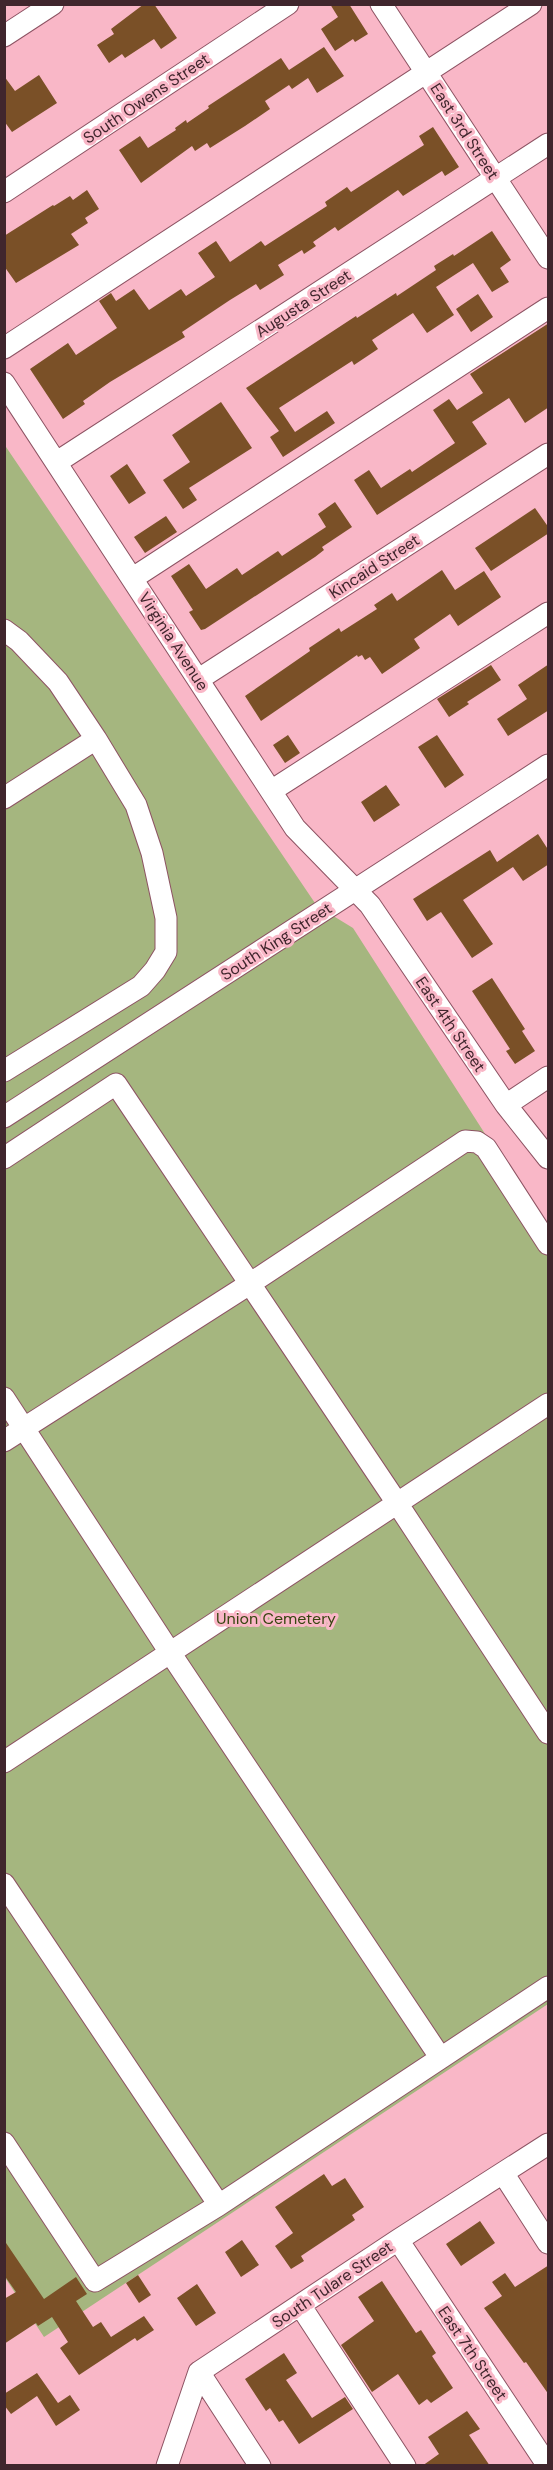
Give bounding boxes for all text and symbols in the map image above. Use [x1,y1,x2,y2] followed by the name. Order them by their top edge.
[79,48,213,148] street label: South Owens Street
[426,79,504,183] street label: East 3rd Street
[251,265,355,342] street label: Augusta Street
[325,529,423,603] street label: Kincaid Street
[134,588,213,695] street label: Virginia Avenue
[217,898,336,985] street label: South King Street
[411,973,490,1076] street label: East 4th Street
[216,1608,336,1629] park label: Union Cemetery
[268,2236,397,2333] street label: South Tulare Street
[433,2302,512,2405] street label: East 7th Street

